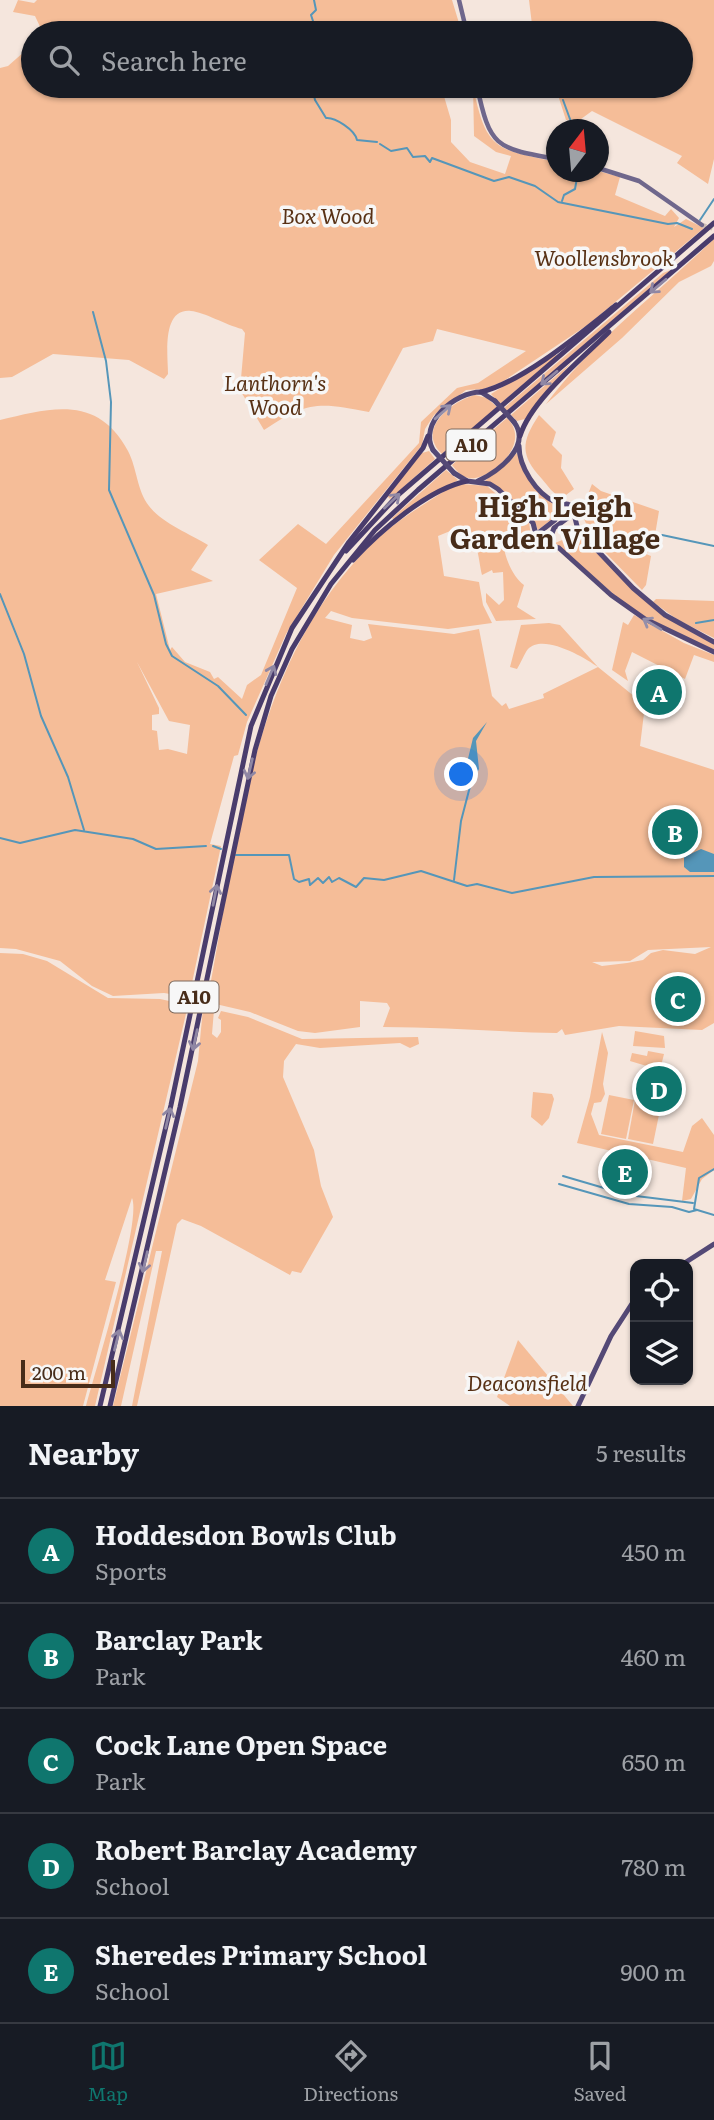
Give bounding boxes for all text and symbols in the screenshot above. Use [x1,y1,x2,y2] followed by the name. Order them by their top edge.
[21,21,693,98] search box
[101,40,247,79] text: Search here
[45,41,83,79] icon: search
[546,119,609,182] north arrow
[281,199,375,230] park label: Box Wood
[534,241,674,272] park label: Woollensbrook
[650,278,668,294] one-way arrow
[224,366,326,421] park label: Lanthorn's Wood
[541,370,559,386] one-way arrow
[434,404,452,420] one-way arrow
[447,430,496,460] road number: A10
[450,484,661,558] district label: High Leigh Garden Village
[383,492,400,509] one-way arrow
[643,616,663,630] one-way arrow
[264,665,277,687] one-way arrow
[636,666,682,718] pin: A
[243,757,257,780] one-way arrow
[444,757,478,791] your location
[652,806,698,858] pin: B
[209,885,222,907] one-way arrow
[655,973,701,1025] pin: C
[170,981,218,1012] road number: A10
[187,1028,201,1051] one-way arrow
[636,1063,682,1115] pin: D
[162,1107,175,1130] one-way arrow
[602,1146,648,1198] pin: E
[138,1250,151,1273] one-way arrow
[630,1259,693,1385] map controls
[630,1259,693,1322] button: locate
[630,1322,693,1385] button: layers
[111,1329,124,1352] one-way arrow
[21,1357,116,1389] scale bar
[32,1358,86,1386] text: 200 m
[467,1366,587,1397] park label: Deaconsfield
[28,1430,139,1474] text: Nearby
[596,1435,686,1469] text: 5 results
[95,1514,397,1553] text: Hoddesdon Bowls Club
[42,1534,60,1568] text: A
[621,1534,686,1568] text: 450 m
[95,1553,166,1587] text: Sports
[95,1619,262,1658] text: Barclay Park
[43,1639,59,1673] text: B
[621,1639,686,1673] text: 460 m
[95,1658,145,1692] text: Park
[95,1724,387,1763] text: Cock Lane Open Space
[43,1744,59,1778] text: C
[622,1744,686,1778] text: 650 m
[95,1763,145,1797] text: Park
[95,1829,417,1868] text: Robert Barclay Academy
[42,1849,60,1883] text: D
[621,1849,686,1883] text: 780 m
[95,1868,169,1902] text: School
[95,1934,427,1973] text: Sheredes Primary School
[43,1954,59,1988] text: E
[620,1954,686,1988] text: 900 m
[95,1973,169,2007] text: School
[88,2037,128,2107] tab: Map
[303,2037,398,2107] tab: Directions
[573,2037,626,2107] tab: Saved

